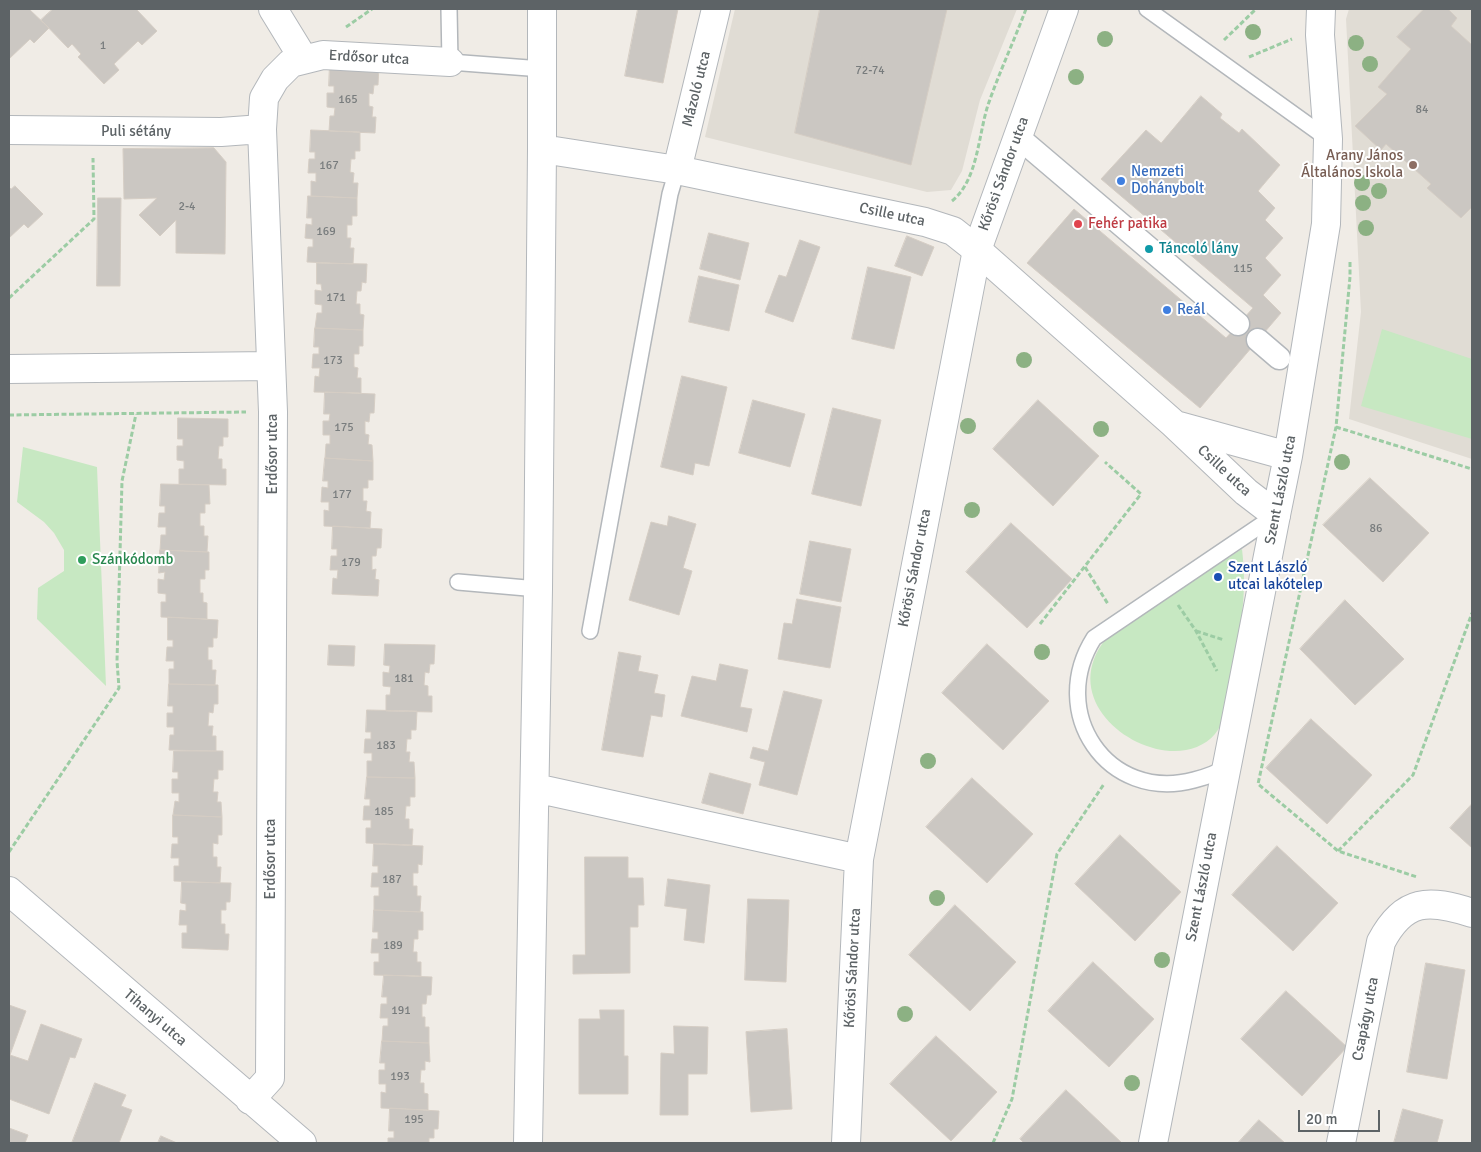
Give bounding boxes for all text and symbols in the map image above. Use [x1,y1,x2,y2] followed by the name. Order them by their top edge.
[100,39,106,53] house number: 1
[328,47,410,69] street label: Erdősor utca
[679,49,715,129] street label: Mázoló utca
[855,64,885,78] house number: 72-74
[338,93,358,107] house number: 165
[1416,103,1428,117] house number: 84
[975,114,1033,234] street label: Kőrösi Sándor utca
[101,123,171,141] street label: Puli sétány
[1301,147,1403,182] place label: Arany János Általános Iskola
[319,159,339,173] house number: 167
[1407,159,1419,171] marker: Arany János Általános Iskola
[1131,163,1204,198] place label: Nemzeti Dohánybolt
[1115,175,1127,187] marker: Nemzeti Dohánybolt
[857,199,927,231] street label: Csille utca
[178,200,196,214] house number: 2-4
[1088,215,1167,233] place label: Fehér patika
[1072,218,1084,230] marker: Fehér patika
[316,225,336,239] house number: 169
[1159,240,1238,258] place label: Táncoló lány
[1143,243,1155,255] marker: Táncoló lány
[1233,262,1253,276] house number: 115
[326,291,346,305] house number: 171
[1177,301,1205,319] place label: Reál
[1161,304,1173,316] marker: Reál
[323,354,343,368] house number: 173
[264,414,282,494] street label: Erdősor utca
[334,421,354,435] house number: 175
[1262,434,1300,546] street label: Szent László utca
[1193,442,1255,500] street label: Csille utca
[332,488,352,502] house number: 177
[895,507,935,629] street label: Kőrösi Sándor utca
[1370,522,1382,536] house number: 86
[92,551,173,569] place label: Szánkódomb
[76,554,88,566] marker: Szánkódomb
[341,556,361,570] house number: 179
[1228,559,1323,594] place label: Szent László utcai lakótelep
[1212,571,1224,583] marker: Szent László utcai lakótelep
[394,672,414,686] house number: 181
[376,739,396,753] house number: 183
[374,805,394,819] house number: 185
[262,819,280,899] street label: Erdősor utca
[1183,831,1221,943] street label: Szent László utca
[382,873,402,887] house number: 187
[841,908,865,1028] street label: Kőrösi Sándor utca
[383,939,403,953] house number: 189
[1349,976,1383,1062] street label: Csapágy utca
[120,986,190,1050] street label: Tihanyi utca
[391,1004,411,1018] house number: 191
[390,1070,410,1084] house number: 193
[1301,1100,1384,1132] scale bar
[1306,1110,1337,1128] text: 20 m
[404,1113,424,1127] house number: 195

